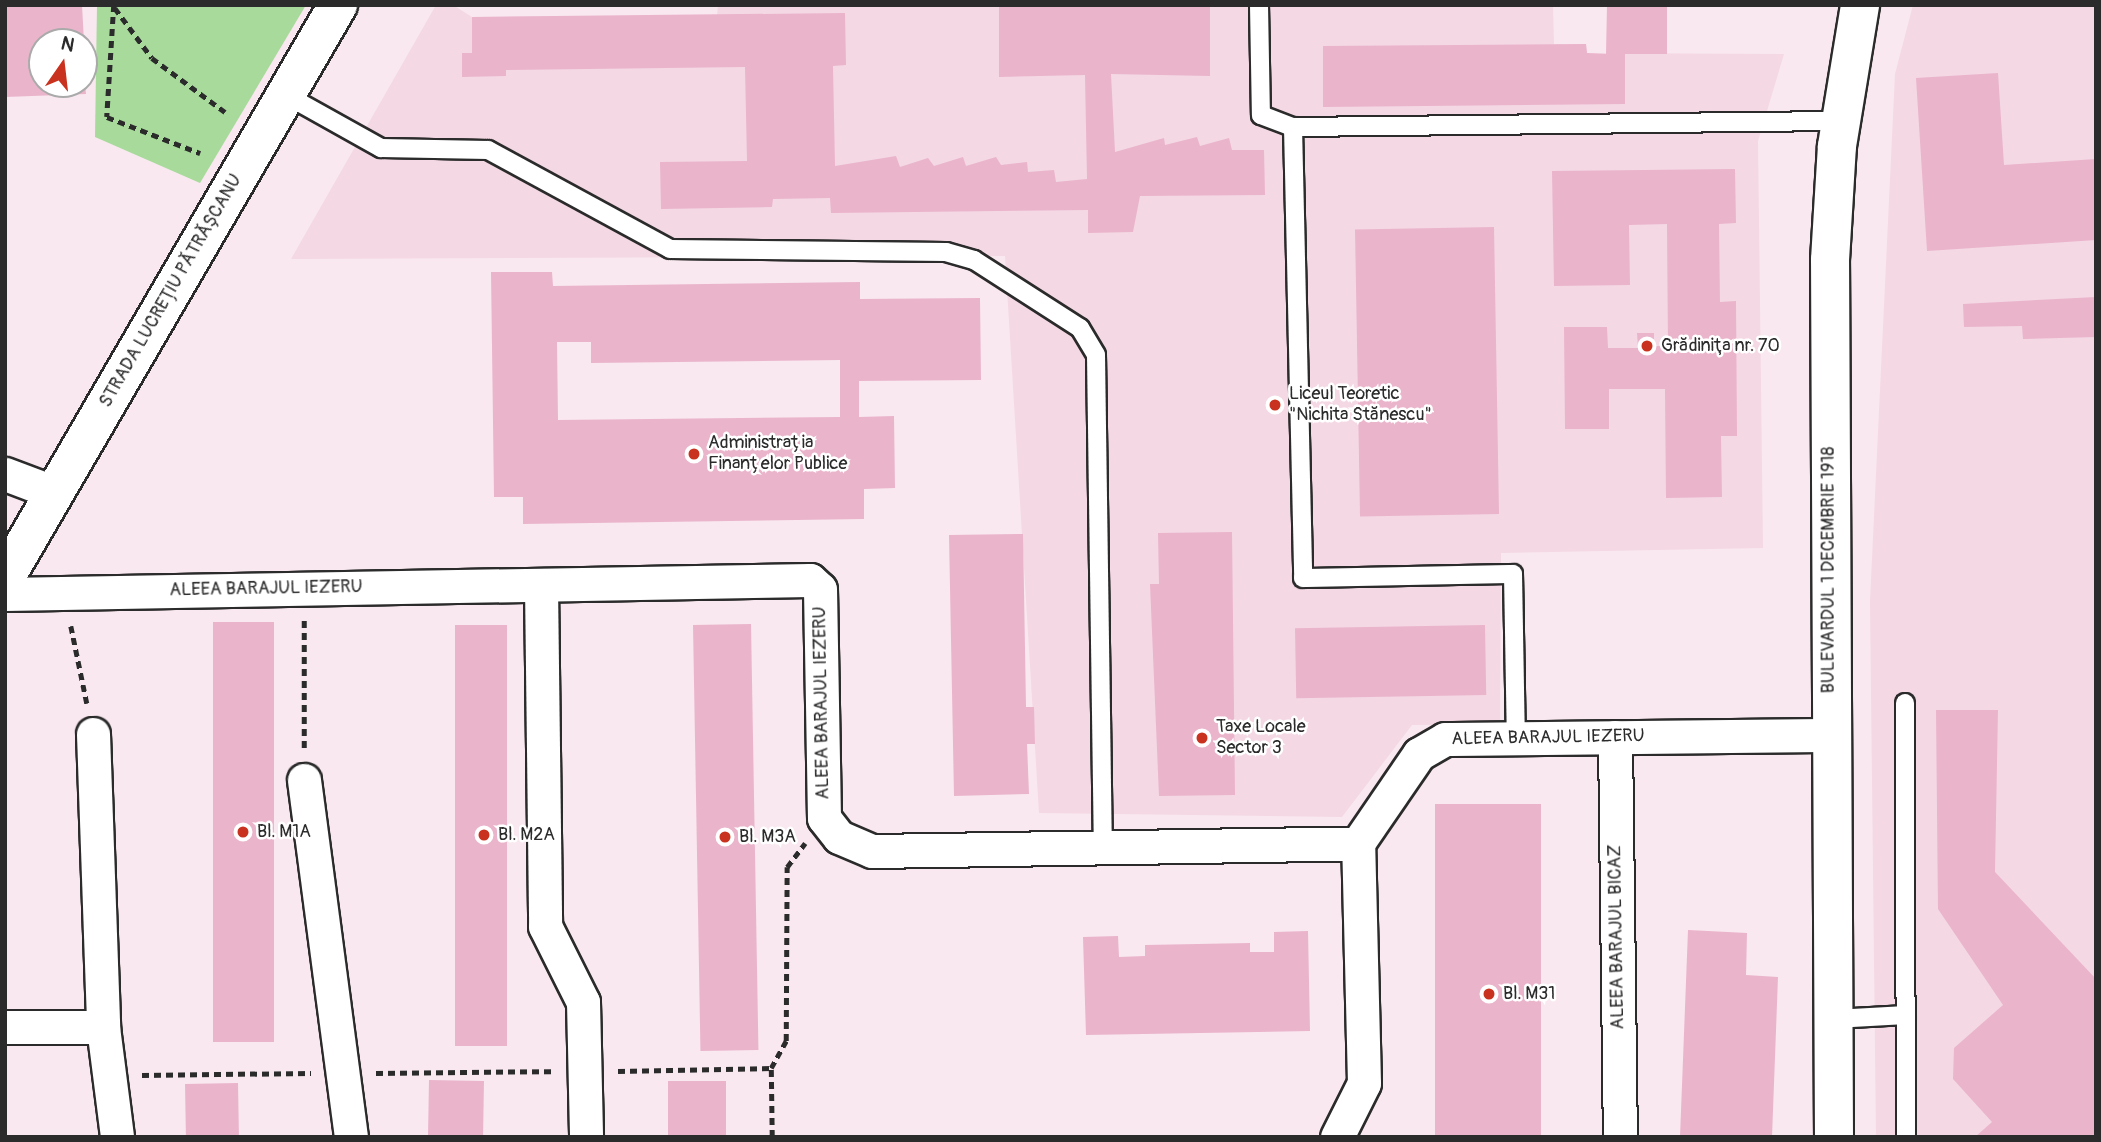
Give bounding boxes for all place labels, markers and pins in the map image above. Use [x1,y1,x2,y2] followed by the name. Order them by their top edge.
[1661,335,1780,357] place label: Grădiniţa nr. 70
[1639,338,1655,354] marker: Grădiniţa nr. 70
[1289,384,1432,426] place label: Liceul Teoretic "Nichita Stănescu"
[1267,397,1283,413] marker: Liceul Teoretic "Nichita Stănescu"
[708,433,847,476] place label: Administrația Finanțelor Publice
[686,446,702,462] marker: Administrația Finanțelor Publice
[1216,717,1306,760] place label: Taxe Locale Sector 3
[1194,730,1210,746] marker: Taxe Locale Sector 3
[257,821,311,843] place label: Bl. M1A
[235,824,251,840] marker: Bl. M1A
[498,824,555,846] place label: Bl. M2A
[739,826,796,848] place label: Bl. M3A
[476,827,492,843] marker: Bl. M2A
[717,829,733,845] marker: Bl. M3A
[1503,983,1555,1005] place label: Bl. M31
[1481,986,1497,1002] marker: Bl. M31

